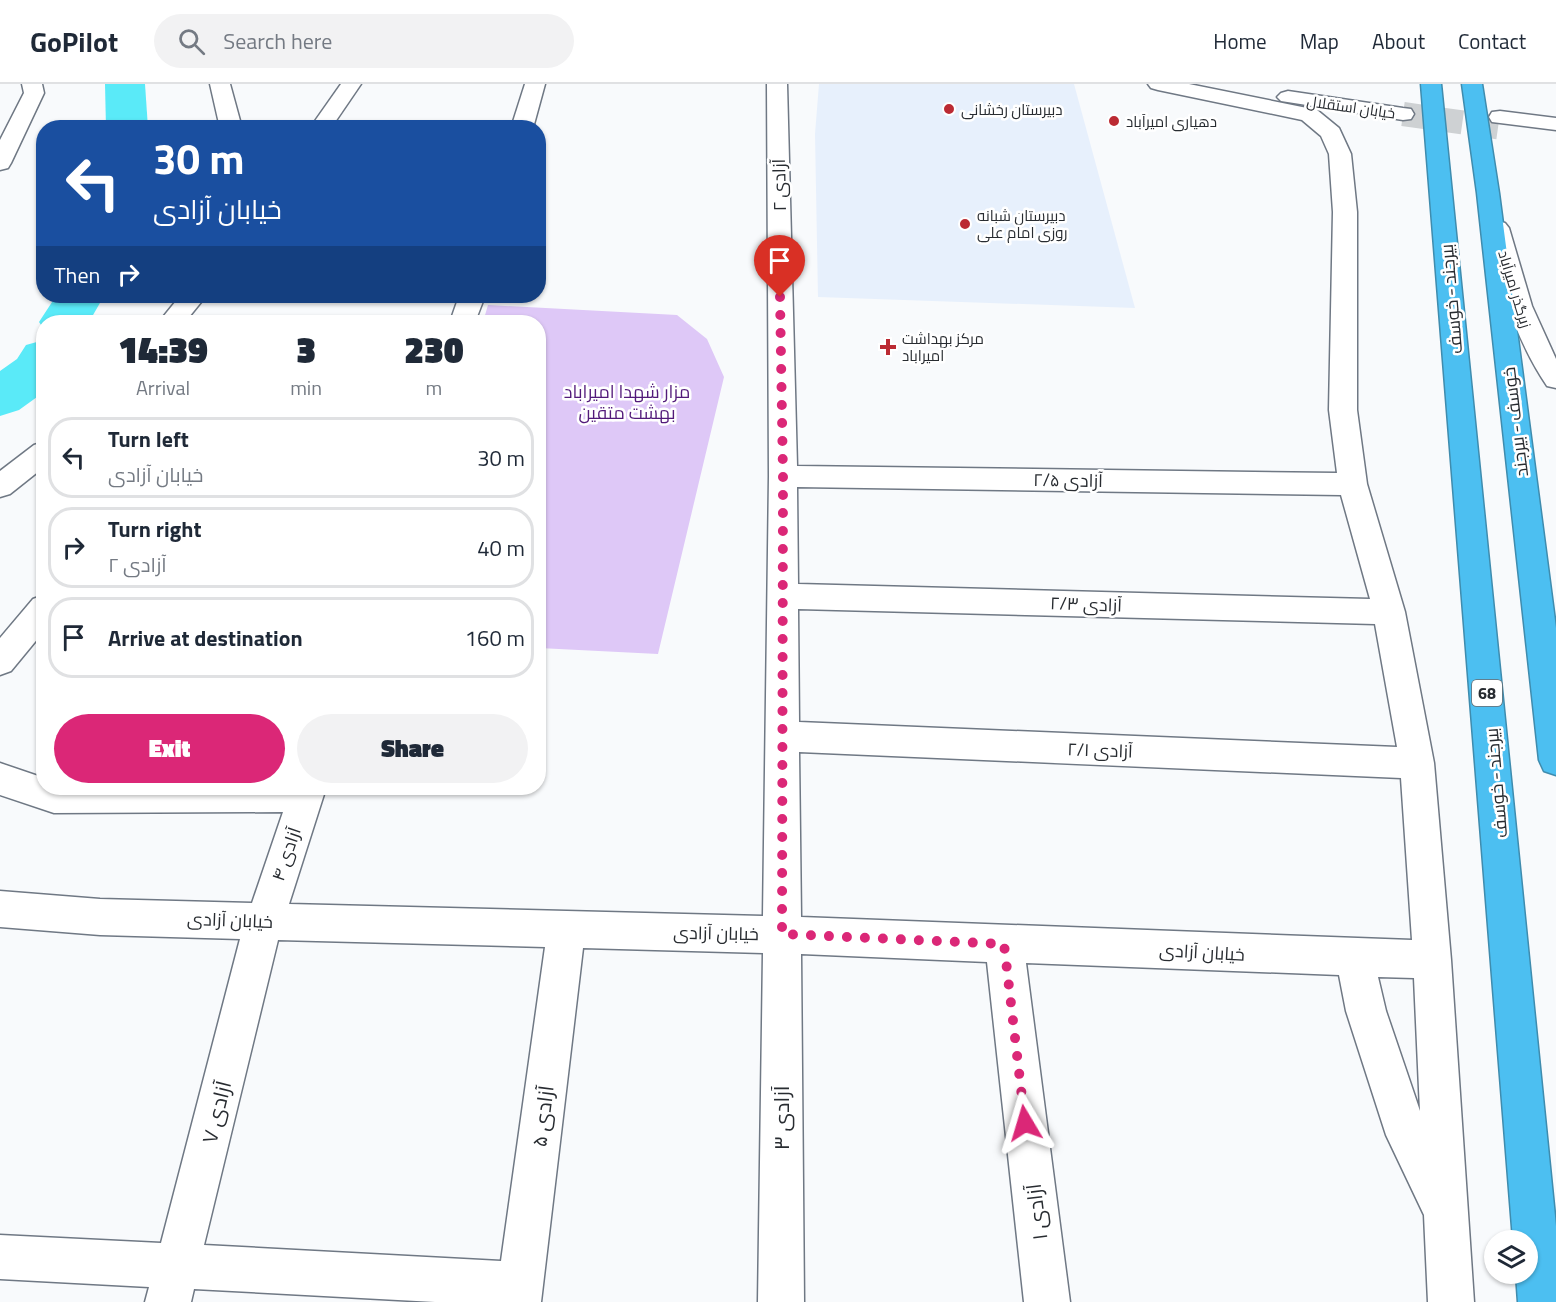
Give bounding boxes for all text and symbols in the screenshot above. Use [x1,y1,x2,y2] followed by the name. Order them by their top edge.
[154,14,574,68] search box
[30,20,118,63] text: GoPilot
[223,24,332,58] text: Search here
[175,25,208,58] icon: search
[1213,25,1267,57] text: Home
[1300,25,1339,57] text: Map
[1372,25,1425,57] text: About
[1458,25,1526,57] text: Contact
[1305,89,1397,125] street label: خیابان استقلال
[961,98,1063,121] place label: دبیرستان رخشانی
[942,102,956,116] marker: دبیرستان رخشانی
[1126,110,1217,133] place label: دهیاری امیرآباد
[1107,114,1121,128] marker: دهیاری امیرآباد
[153,126,245,190] text: 30 m
[54,144,132,222] icon: left
[765,158,793,212] street label: آزادی ۲
[153,188,282,229] text: خیابان آزادی
[977,204,1067,244] place label: دبیرستان شبانه روزی امام علی
[958,217,972,231] marker: دبیرستان شبانه روزی امام علی
[754,235,805,297] pin
[1433,243,1469,355] street label: بیرجند - خوسف
[763,244,796,277] icon: arrive
[1492,247,1538,331] street label: زیرگذر امیرآباد
[54,258,100,292] text: Then
[112,258,145,291] icon: right
[118,322,208,377] text: 14:39
[296,322,316,377] text: 3
[404,322,464,377] text: 230
[902,327,984,367] place label: مرکز بهداشت امیراباد
[879,338,897,356] marker: مرکز بهداشت امیراباد
[1495,366,1535,478] street label: خوسف - بیرجند
[136,372,190,403] text: Arrival
[290,372,322,403] text: min
[426,372,442,403] text: m
[564,378,690,426] park label: مزار شهدا امیراباد بهشت متقین
[108,422,189,456] text: Turn left
[57,441,90,474] icon: left
[477,441,525,475] text: 30 m
[108,459,203,490] text: خیابان آزادی
[1033,466,1103,494] street label: آزادی ۲/۵
[108,512,202,546] text: Turn right
[57,531,90,564] icon: right
[477,531,525,565] text: 40 m
[108,549,167,580] text: آزادی ۲
[1049,589,1123,619] street label: آزادی ۲/۳
[57,621,90,654] icon: arrive
[108,621,303,655] text: Arrive at destination
[465,621,525,655] text: 160 m
[1472,680,1502,706] road number: 68
[54,714,285,783] button: Exit
[297,714,528,783] button: Share
[1478,727,1514,839] street label: بیرجند - خوسف
[1067,735,1133,765] street label: آزادی ۲/۱
[264,823,308,884] street label: آزادی ۴
[187,905,273,935] street label: خیابان آزادی
[673,919,759,947] street label: خیابان آزادی
[1158,936,1246,968] street label: خیابان آزادی
[193,1077,239,1147] street label: آزادی ۷
[522,1083,562,1149] street label: آزادی ۵
[765,1085,797,1150] street label: آزادی ۳
[993,1091,1057,1155] position arrow
[1017,1181,1055,1242] street label: آزادی ۱
[1484,1230,1538,1284] map controls
[1484,1230,1538,1284] button: layers

